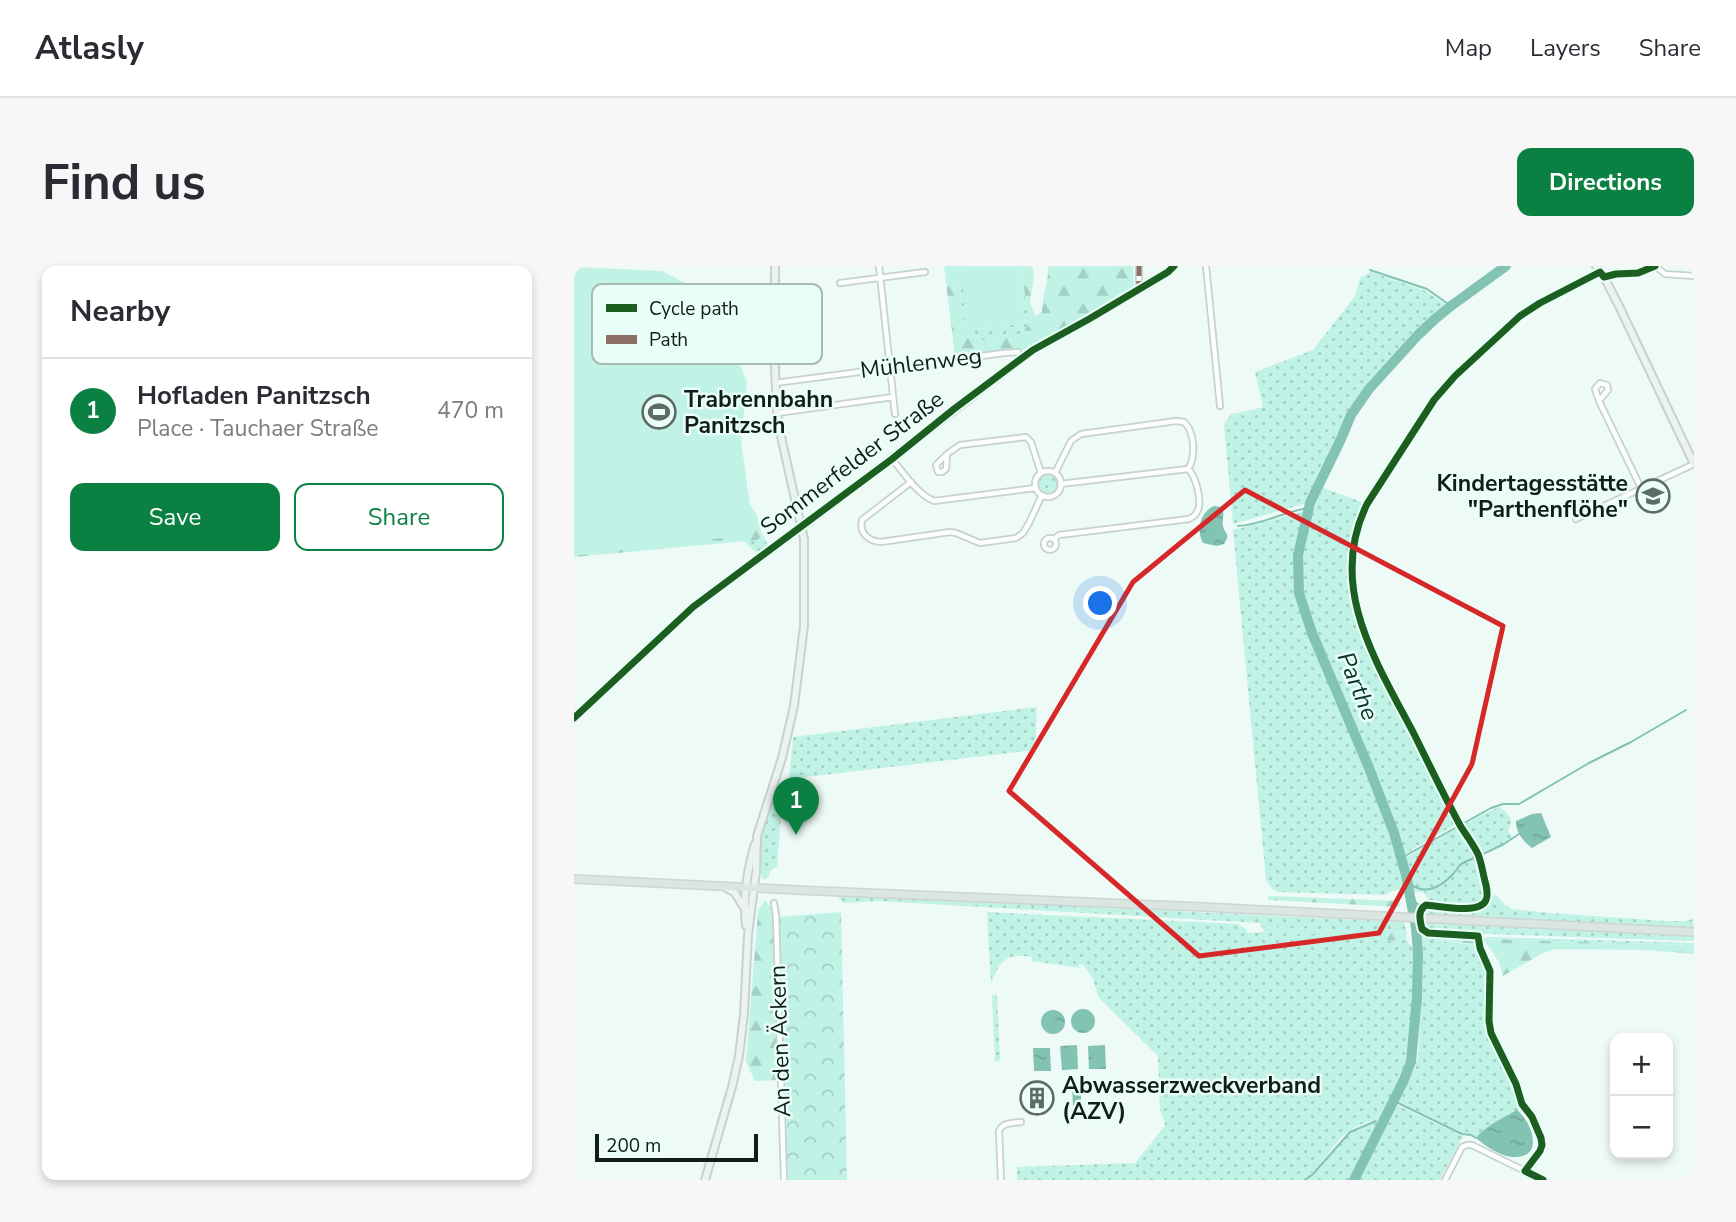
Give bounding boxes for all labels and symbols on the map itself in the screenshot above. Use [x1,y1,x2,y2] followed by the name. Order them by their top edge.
[592,284,822,364] legend
[649,296,739,322] text: Cycle path
[649,327,688,353] text: Path
[858,340,984,386] street label: Mühlenweg
[684,384,833,441] place label: Trabrennbahn Panitzsch
[754,384,950,542] street label: Sommerfelder Straße
[640,393,678,431] sports icon: Trabrennbahn Panitzsch
[1437,468,1628,525] place label: Kindertagesstätte "Parthenflöhe"
[1634,477,1672,515] school or university icon: Kindertagesstätte "Parthenflöhe"
[1083,586,1117,620] your location
[1330,647,1386,725] water label: Parthe
[773,777,819,835] pin: 1
[762,964,798,1118] street label: An den Äckern
[1062,1070,1321,1127] place label: Abwasserzweckverband (AZV)
[1018,1079,1056,1117] building icon: Abwasserzweckverband (AZV)
[595,1131,758,1163] scale bar

